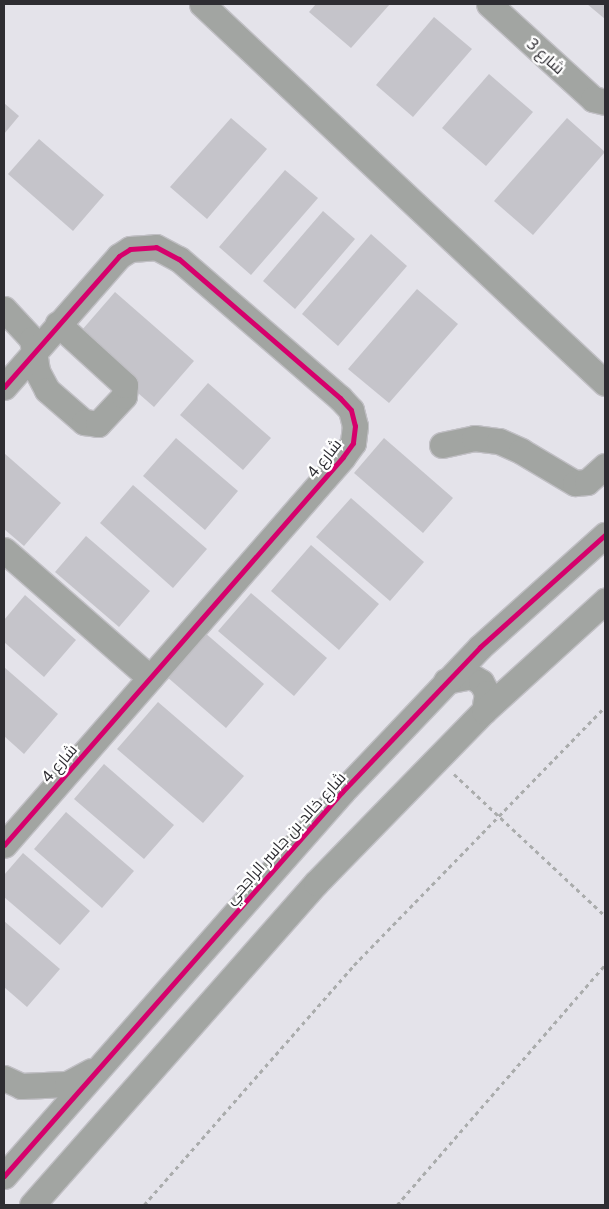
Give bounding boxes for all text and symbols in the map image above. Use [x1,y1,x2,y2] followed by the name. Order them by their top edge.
[523,34,569,78] street label: شارع 3
[303,435,345,481] street label: شارع 4
[37,740,81,786] street label: شارع 4
[220,768,350,908] street label: شارع خالد بن جاسر الراجحي

